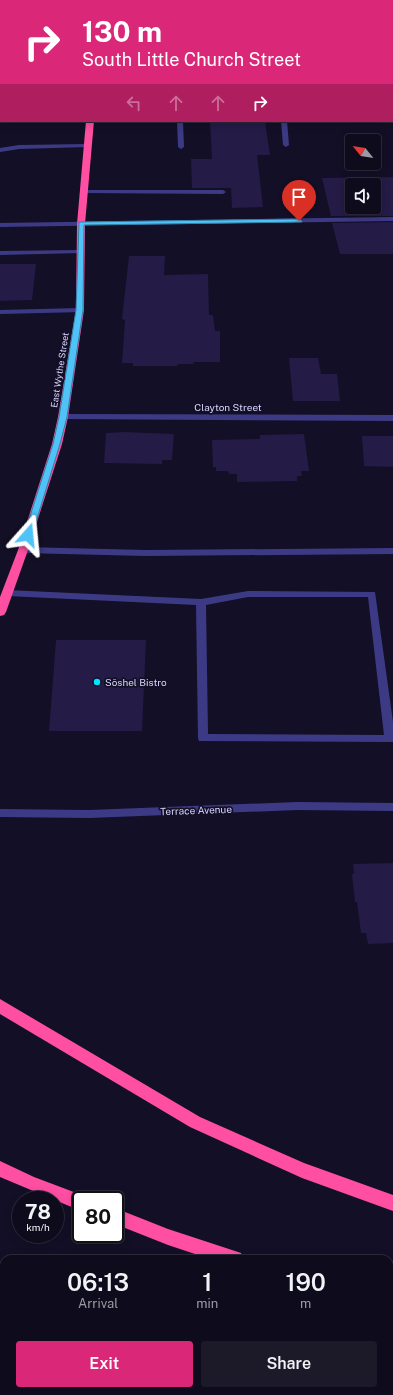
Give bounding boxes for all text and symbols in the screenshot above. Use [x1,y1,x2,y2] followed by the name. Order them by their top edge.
[82,15,162,48] text: 130 m
[16,16,68,68] icon: right
[82,49,301,70] text: South Little Church Street
[123,92,145,114] icon: left
[165,92,187,114] icon: ahead
[207,92,229,114] icon: ahead
[249,92,271,114] icon: right
[345,134,381,170] north arrow
[345,134,381,214] map controls
[345,178,381,214] button: sound
[282,180,316,221] pin
[288,186,310,208] icon: arrive
[48,331,71,408] street label: East Wythe Street
[194,401,262,413] street label: Clayton Street
[7,514,49,556] position arrow
[105,676,167,688] place label: Sōshel Bistro
[92,677,102,687] marker: Sōshel Bistro
[160,803,232,817] street label: Terrace Avenue
[72,1191,124,1243] speed limit sign: 80
[25,1200,51,1224] text: 78
[26,1221,50,1233] text: km/h
[67,1268,129,1296] text: 06:13
[202,1268,212,1296] text: 1
[285,1268,326,1296] text: 190
[78,1296,118,1311] text: Arrival
[196,1296,218,1311] text: min
[300,1296,311,1311] text: m
[16,1341,193,1387] button: Exit
[201,1341,377,1387] button: Share

